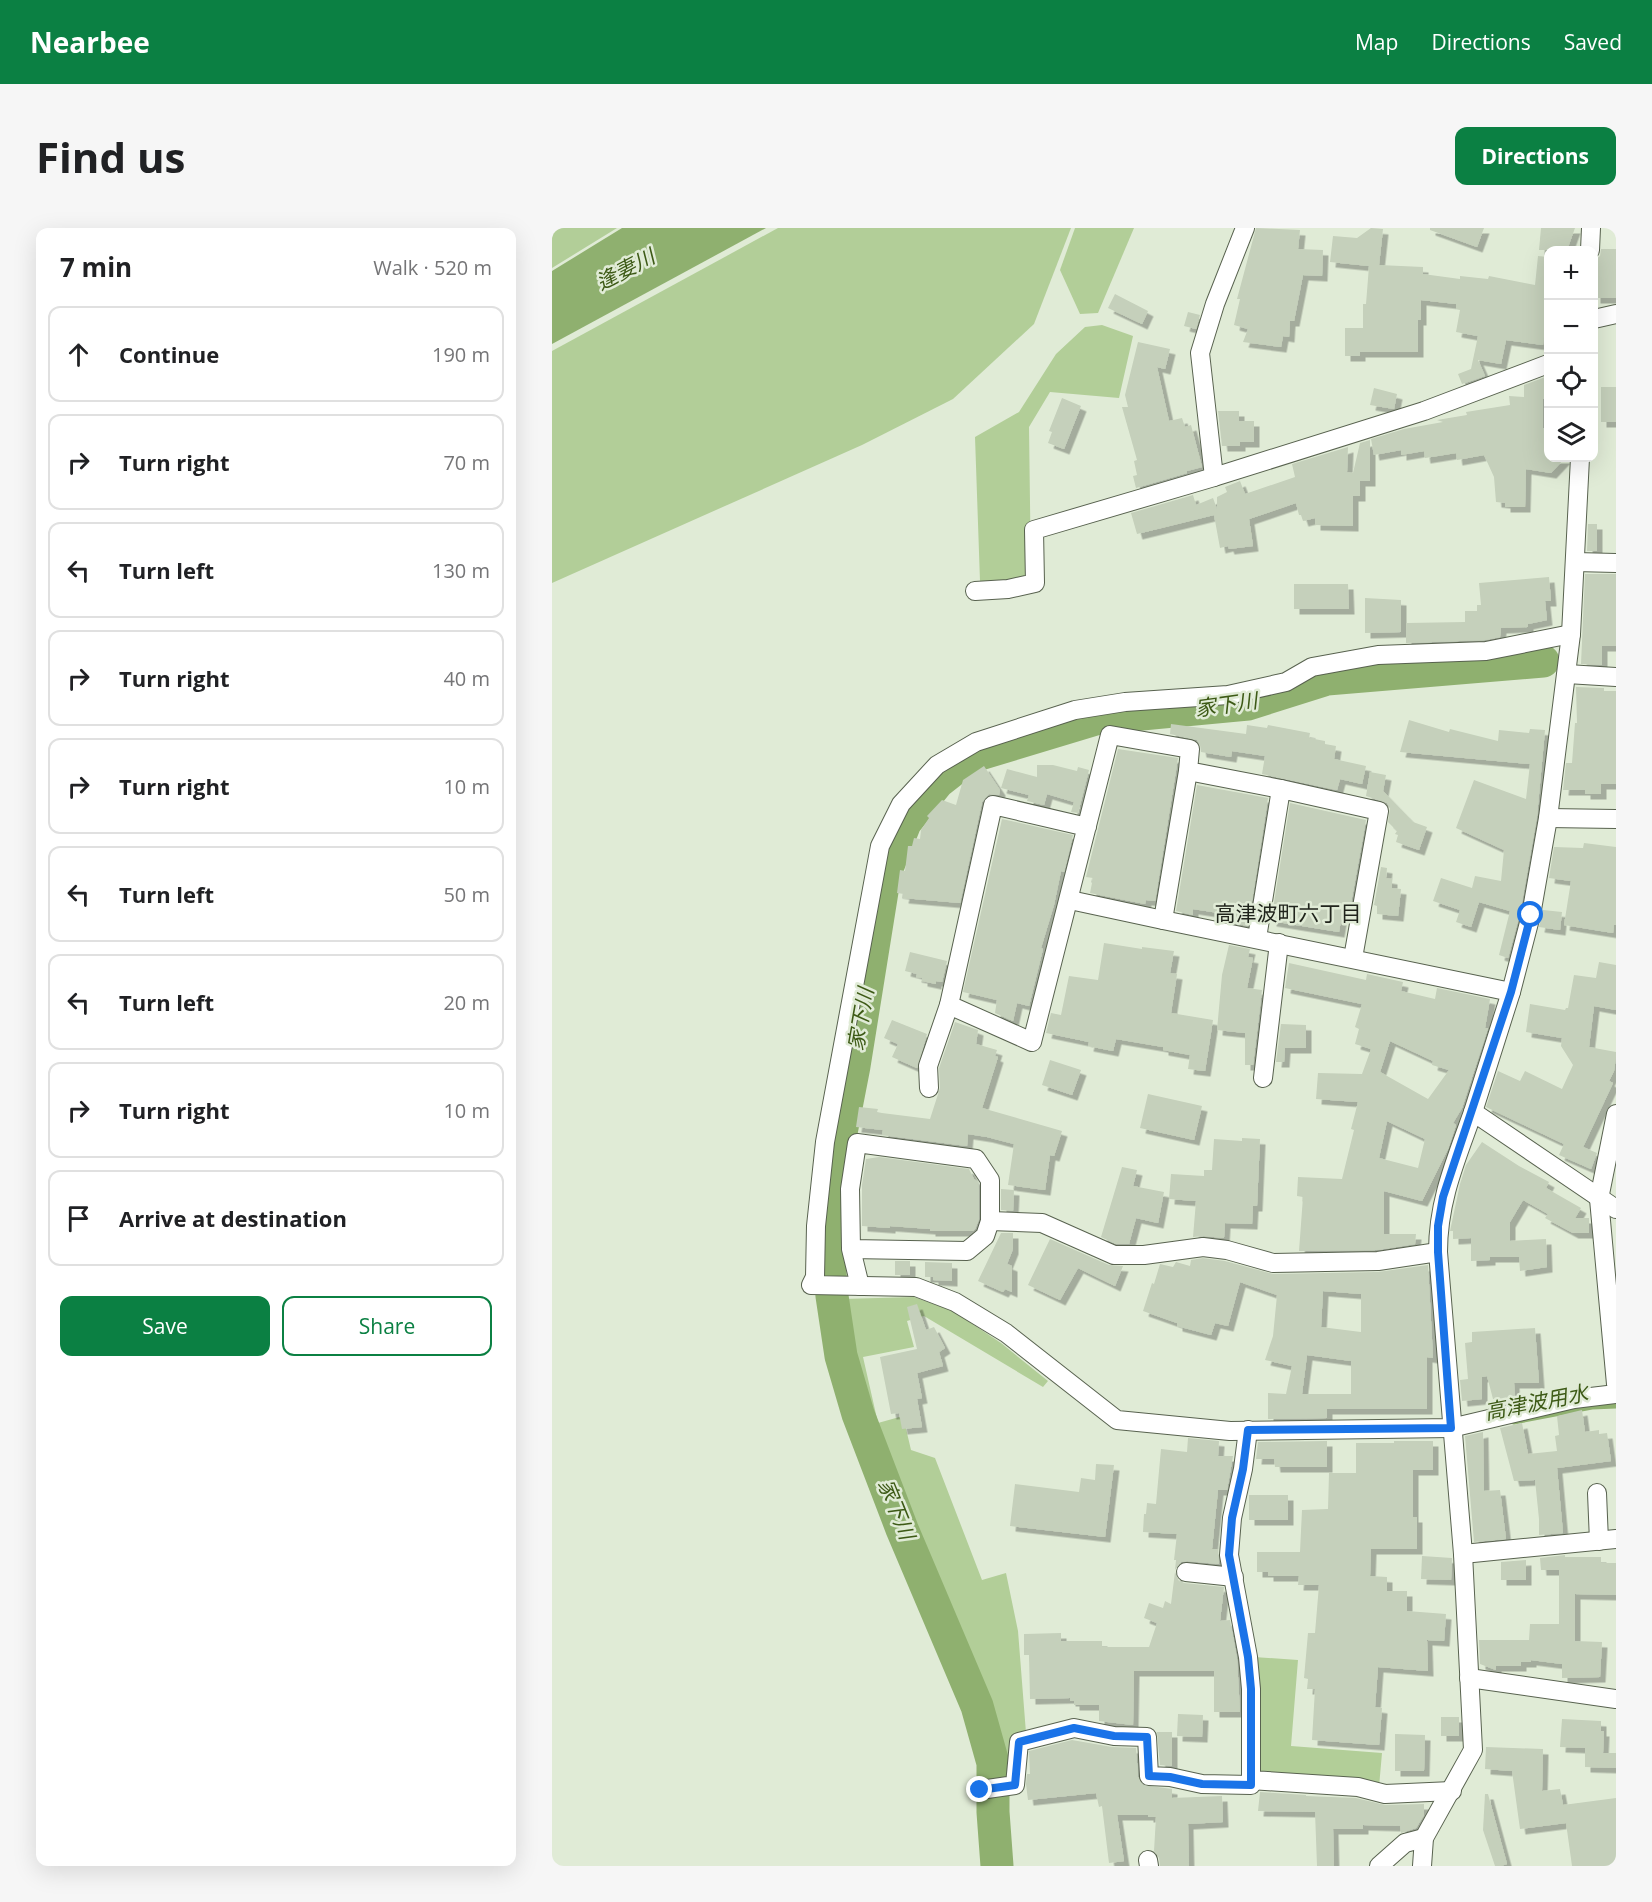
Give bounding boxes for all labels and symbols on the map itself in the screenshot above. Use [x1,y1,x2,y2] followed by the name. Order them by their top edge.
[591,241,661,296] water label: 逢妻川
[1193,685,1261,722] water label: 家下川
[1215,899,1362,927] district label: 高津波町六丁目
[1517,901,1543,927] route start
[841,984,880,1052] water label: 家下川
[1482,1378,1592,1426] water label: 高津波用水
[872,1475,923,1545] water label: 家下川
[966,1776,992,1802] route end

